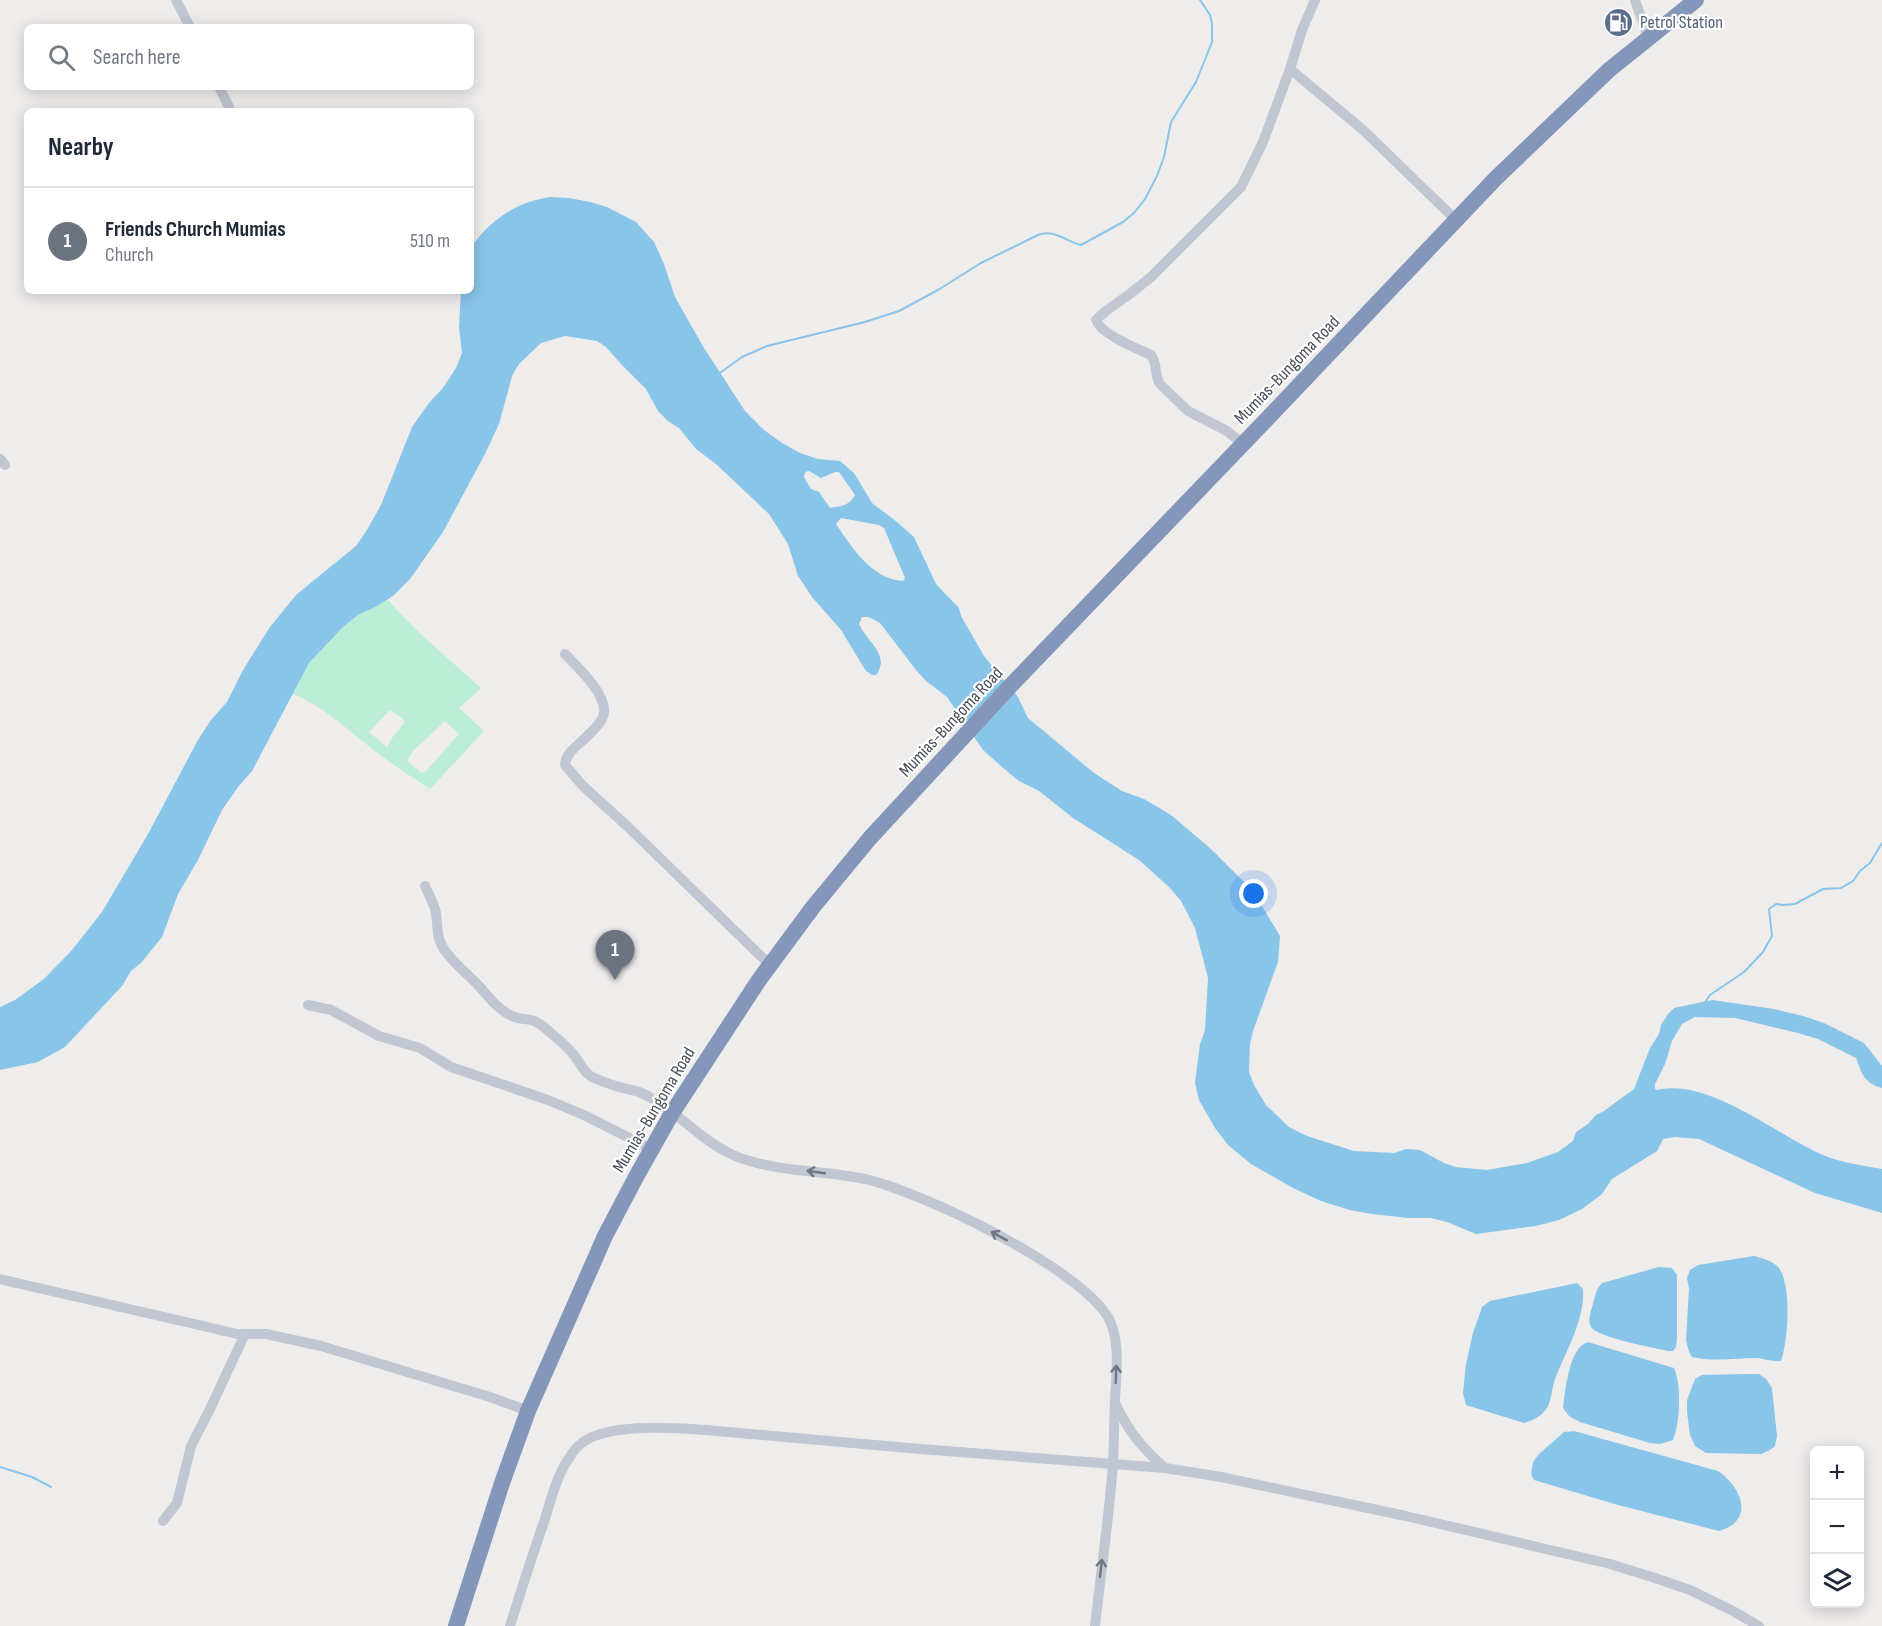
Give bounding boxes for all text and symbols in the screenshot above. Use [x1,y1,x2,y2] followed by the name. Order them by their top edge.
[1603,6,1635,38] fuel station icon: Petrol Station
[1640,12,1723,33] place label: Petrol Station
[24,24,474,90] search box
[45,41,78,74] icon: search
[93,44,180,71] text: Search here
[48,132,114,163] text: Nearby
[105,216,286,243] text: Friends Church Mumias
[64,229,71,253] text: 1
[410,229,450,253] text: 510 m
[105,243,154,267] text: Church
[1230,312,1344,428] street label: Mumias-Bungoma Road
[895,663,1007,781] street label: Mumias-Bungoma Road
[1239,879,1268,908] your location
[596,930,634,980] pin: 1
[608,1044,700,1176] street label: Mumias-Bungoma Road
[807,1166,827,1177] one-way arrow
[991,1230,1008,1242] one-way arrow
[1110,1364,1122,1384] one-way arrow
[1810,1446,1864,1608] map controls
[1810,1446,1864,1500] button: +
[1810,1500,1864,1554] button: −
[1810,1554,1864,1608] button: layers
[1096,1558,1107,1578] one-way arrow

